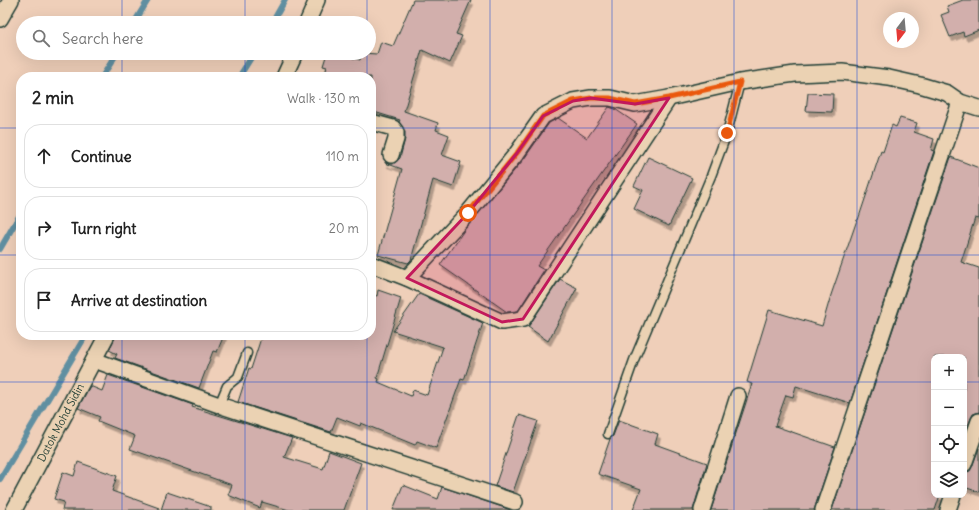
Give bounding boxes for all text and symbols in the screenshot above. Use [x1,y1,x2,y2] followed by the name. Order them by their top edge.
[883,12,919,48] north arrow
[16,16,376,60] search box
[30,27,52,49] icon: search
[62,29,143,48] text: Search here
[32,87,74,109] text: 2 min
[287,90,360,107] text: Walk · 130 m
[718,124,736,142] route end
[33,145,55,167] icon: ahead
[71,147,132,166] text: Continue
[326,148,359,165] text: 110 m
[459,204,477,222] route start
[33,217,55,239] icon: right
[71,219,136,238] text: Turn right
[329,220,359,237] text: 20 m
[33,289,55,311] icon: arrive
[71,291,207,310] text: Arrive at destination
[931,354,967,498] map controls
[931,354,967,390] button: +
[34,381,87,464] street label: Datok Mohd Sidin
[931,390,967,426] button: −
[931,426,967,462] button: locate
[931,462,967,498] button: layers

